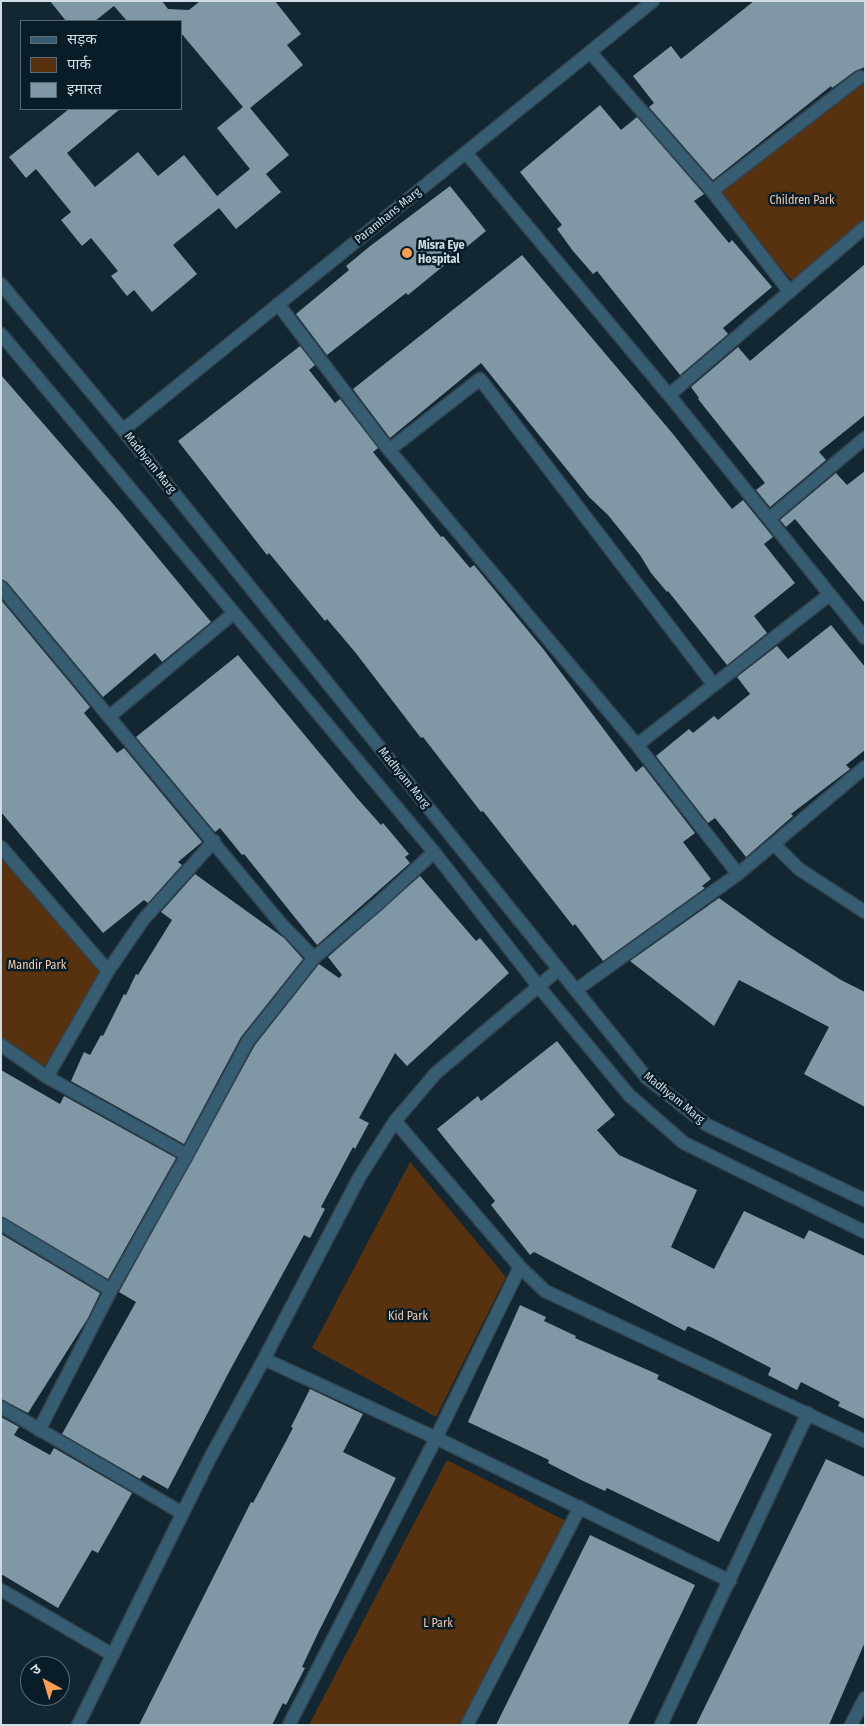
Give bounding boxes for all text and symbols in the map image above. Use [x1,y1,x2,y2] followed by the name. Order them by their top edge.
[20,20,182,110] legend
[67,30,97,48] text: सड़क
[67,55,91,73] text: पार्क
[67,80,102,98] text: इमारत
[352,185,424,247] street label: Paramhans Marg
[769,194,835,208] park label: Children Park
[418,239,465,267] place label: Misra Eye Hospital
[400,246,414,260] marker: Misra Eye Hospital
[121,430,179,496] street label: Madhyam Marg
[375,745,433,811] street label: Madhyam Marg
[8,959,66,973] park label: Mandir Park
[641,1069,707,1127] street label: Madhyam Marg
[388,1310,428,1324] park label: Kid Park
[423,1617,453,1631] park label: L Park
[20,1656,70,1706] north arrow
[27,1661,44,1679] text: उ

